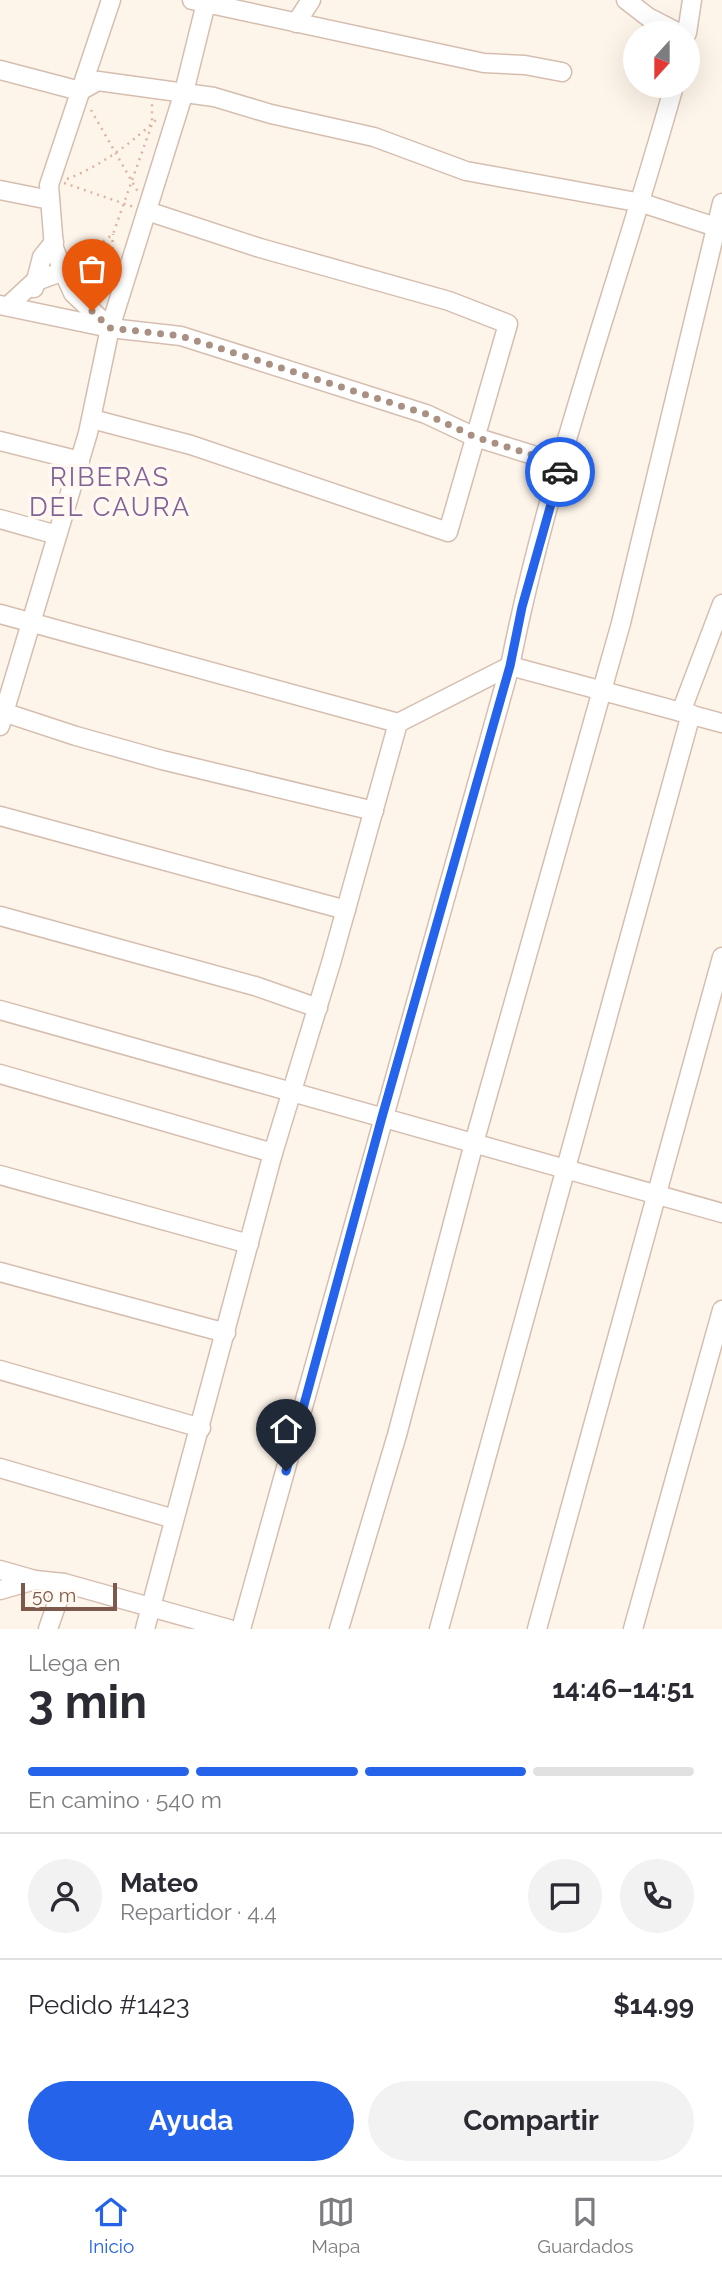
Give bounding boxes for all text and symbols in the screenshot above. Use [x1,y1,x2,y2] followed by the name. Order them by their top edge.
[623,21,700,98] north arrow
[623,21,700,98] map controls
[62,239,122,311] pin
[73,250,111,288] icon: bag
[525,437,595,507] courier
[541,453,579,491] icon: car
[29,462,191,522] district label: RIBERAS DEL CAURA
[256,1399,316,1471] pin
[267,1410,305,1448] icon: home
[21,1580,117,1612] scale bar
[32,1584,76,1606] text: 50 m
[28,1649,121,1676] text: Llega en
[552,1674,694,1704] text: 14:46–14:51
[28,1675,147,1729] text: 3 min
[28,1786,222,1813] text: En camino · 540 m
[28,1859,102,1933] button: person
[528,1859,602,1933] button: chat
[620,1859,694,1933] button: phone
[120,1868,198,1898] text: Mateo
[120,1898,277,1925] text: Repartidor · 4.4
[28,1990,190,2020] text: Pedido #1423
[613,1990,694,2020] text: $14.99
[28,2081,354,2161] button: Ayuda
[368,2081,694,2161] button: Compartir
[89,2193,134,2257] tab: Inicio
[311,2193,360,2257] tab: Mapa
[537,2193,633,2257] tab: Guardados

